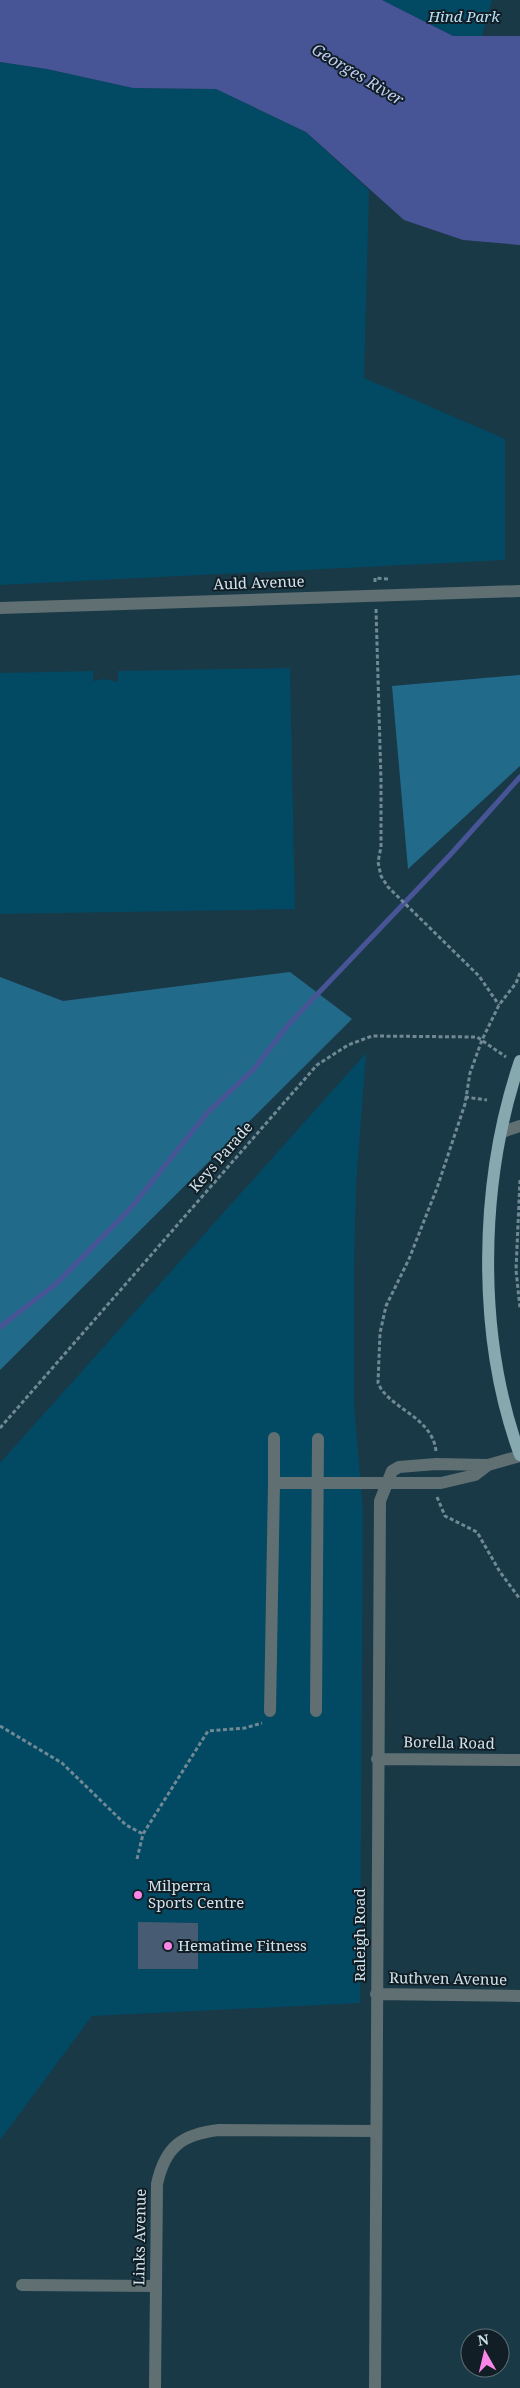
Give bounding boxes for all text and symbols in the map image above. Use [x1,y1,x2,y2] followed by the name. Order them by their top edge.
[427,6,500,26] park label: Hind Park
[308,38,408,110] water label: Georges River
[213,570,305,594] street label: Auld Avenue
[184,1117,256,1196] street label: Keys Parade
[403,1731,495,1753] street label: Borella Road
[148,1875,244,1912] place label: Milperra Sports Centre
[349,1888,369,1982] street label: Raleigh Road
[132,1889,144,1901] marker: Milperra Sports Centre
[178,1935,307,1955] place label: Hematime Fitness
[162,1940,174,1952] marker: Hematime Fitness
[389,1967,507,1989] street label: Ruthven Avenue
[128,2188,150,2286] street label: Links Avenue
[460,2328,510,2378] north arrow
[476,2329,490,2350] text: N

